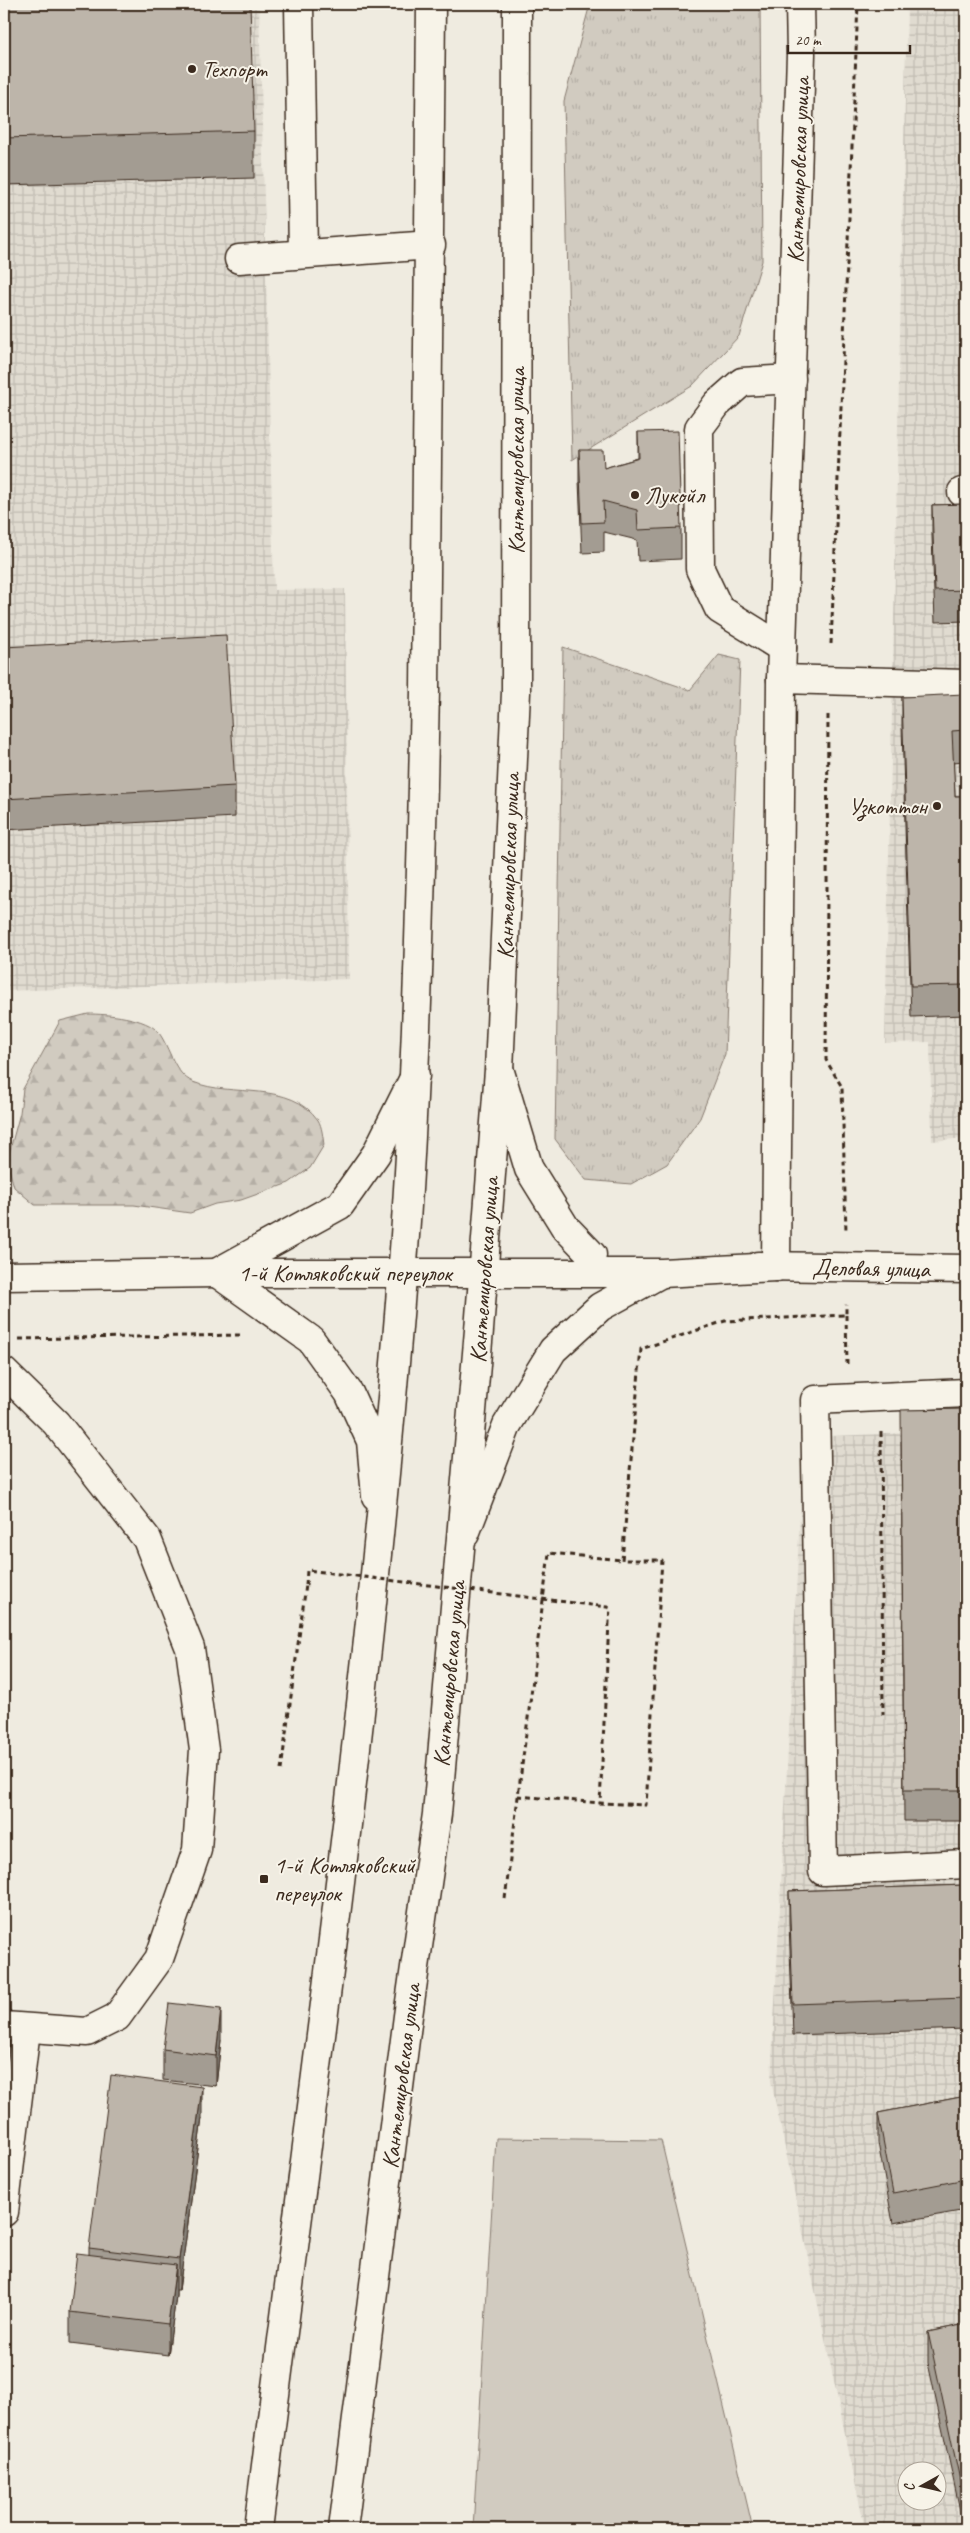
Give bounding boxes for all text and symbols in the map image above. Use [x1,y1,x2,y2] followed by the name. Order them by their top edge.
[788,22,910,54] scale bar
[795,31,822,50] text: 20 m
[202,54,268,84] place label: Техпорт
[186,63,198,75] marker: Техпорт
[780,74,816,263] street label: Кантемировская улица
[501,366,531,554] street label: Кантемировская улица
[645,480,706,510] place label: Лукойл
[629,489,641,501] marker: Лукойл
[490,770,526,959] street label: Кантемировская улица
[848,791,928,822] place label: Узкоттон
[931,800,943,812] marker: Узкоттон
[463,1174,506,1364] street label: Кантемировская улица
[812,1252,932,1284] street label: Деловая улица
[238,1258,454,1288] street label: 1-й Котляковский переулок
[426,1578,472,1768] street label: Кантемировская улица
[274,1850,417,1908] place label: 1-й Котляковский переулок
[258,1873,270,1885] marker: 1-й Котляковский переулок
[375,1980,427,2170] street label: Кантемировская улица
[898,2460,948,2510] north arrow
[900,2481,919,2492] text: С

